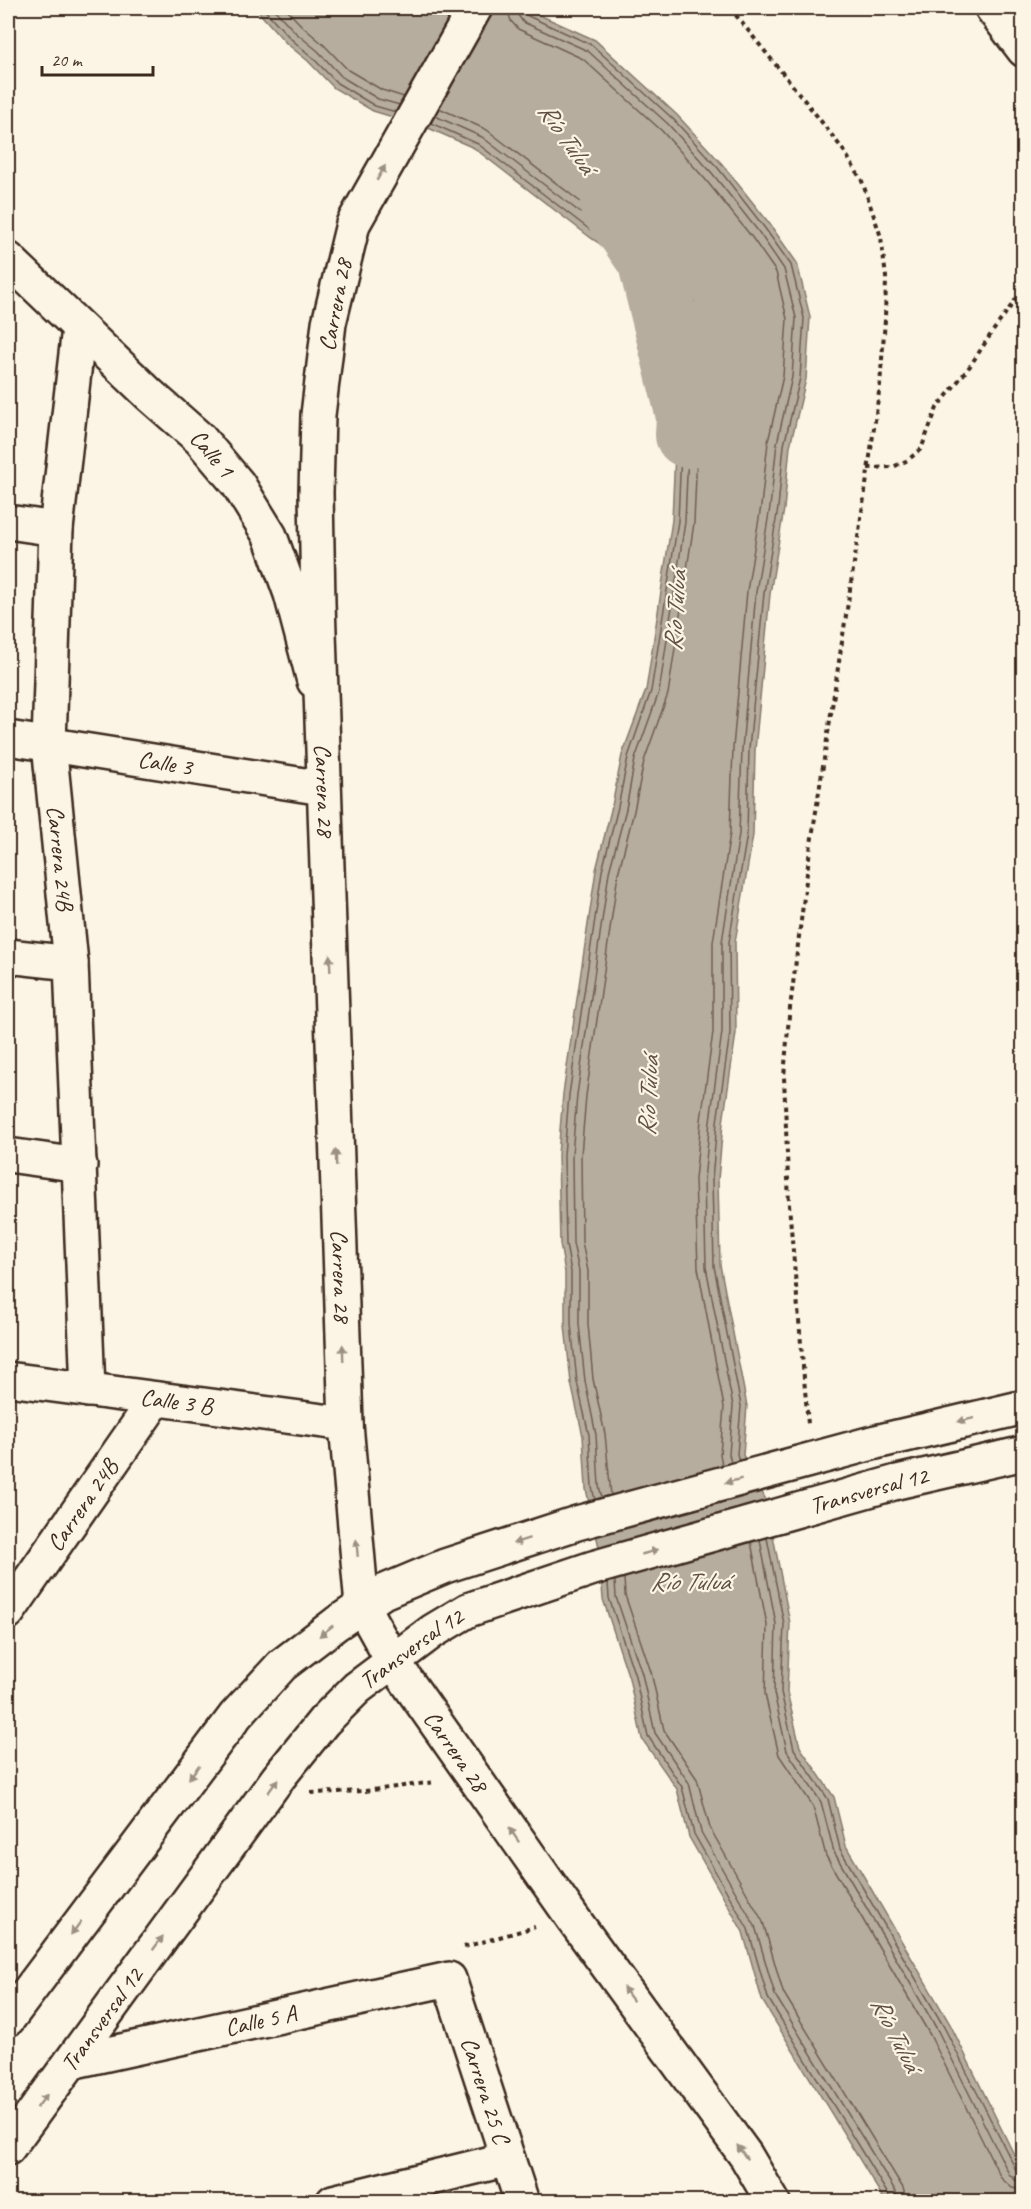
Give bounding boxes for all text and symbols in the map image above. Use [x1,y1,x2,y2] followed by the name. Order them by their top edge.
[42,39,153,77] scale bar
[51,49,84,71] text: 20 m
[531,96,607,185] water label: Río Tuluá
[376,164,386,181] one-way arrow
[311,254,359,353] street label: Carrera 28
[184,422,242,485] street label: Calle 1
[656,564,695,652] water label: Río Tuluá
[308,743,341,839] street label: Carrera 28
[136,744,196,782] street label: Calle 3
[40,804,81,913] street label: Carrera 24B
[325,954,334,973] one-way arrow
[629,1049,667,1137] water label: Río Tuluá
[332,1149,341,1168] one-way arrow
[324,1229,358,1325] street label: Carrera 28
[338,1344,348,1363] one-way arrow
[139,1382,216,1421] street label: Calle 3 B
[957,1415,976,1425] one-way arrow
[40,1452,125,1557] street label: Carrera 24B
[806,1460,933,1521] street label: Transversal 12
[724,1477,742,1486] one-way arrow
[512,1537,530,1546] one-way arrow
[352,1538,362,1557] one-way arrow
[641,1547,659,1556] one-way arrow
[650,1565,736,1598] water label: Río Tuluá
[353,1600,471,1696] street label: Transversal 12
[319,1624,334,1636] one-way arrow
[417,1705,496,1800] street label: Carrera 28
[187,1764,200,1780] one-way arrow
[267,1778,279,1794] one-way arrow
[508,1828,520,1844] one-way arrow
[71,1920,83,1935] one-way arrow
[151,1936,163,1951] one-way arrow
[54,1960,151,2077] street label: Transversal 12
[622,1986,634,2002] one-way arrow
[863,1991,932,2083] water label: Río Tuluá
[222,1998,300,2043] street label: Calle 5 A
[454,2033,518,2150] street label: Carrera 25 C
[36,2093,48,2108] one-way arrow
[736,2144,748,2160] one-way arrow

